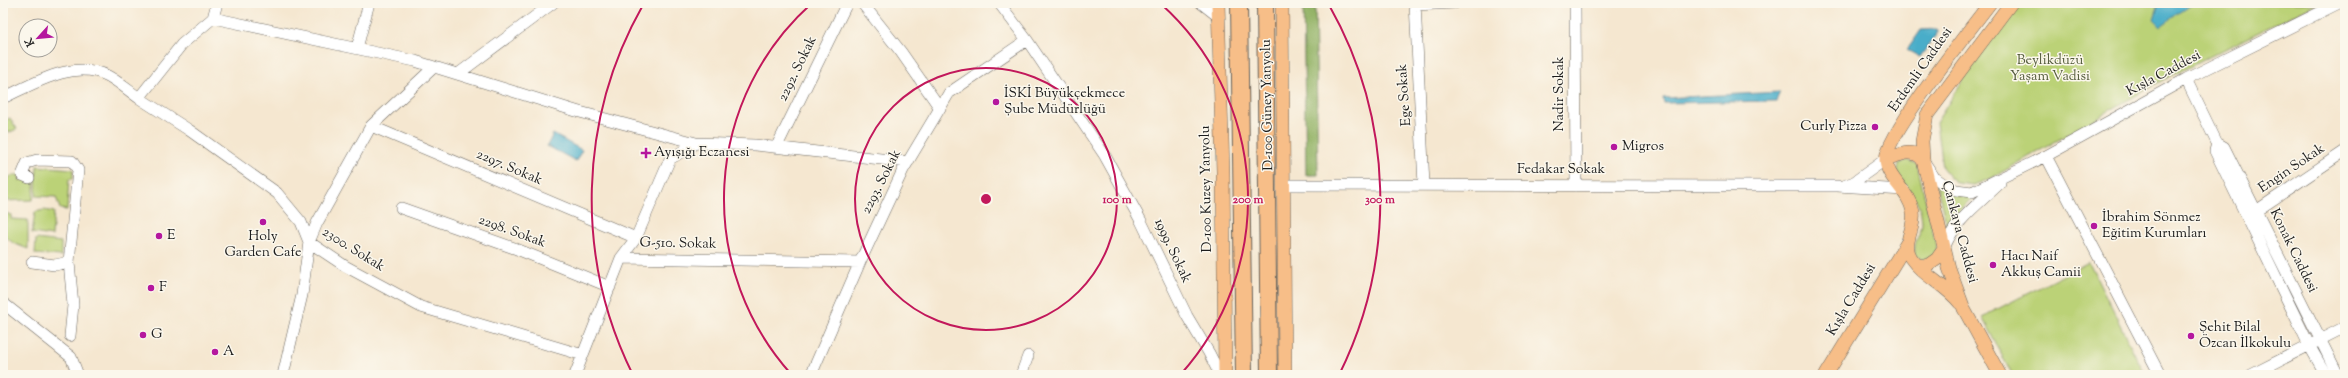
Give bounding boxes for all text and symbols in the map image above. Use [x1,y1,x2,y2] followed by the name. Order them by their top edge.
[18,18,58,58] north arrow
[1884,24,1958,116] street label: Erdemli Caddesi
[774,33,823,105] street label: 2292. Sokak
[21,35,39,50] text: K
[1257,39,1279,171] street label: D-100 Güney Yanyolu
[2123,46,2205,102] street label: Kışla Caddesi
[2010,51,2090,87] park label: Beylikdüzü Yaşam Vadisi
[1550,56,1570,132] street label: Nadir Sokak
[1393,63,1417,127] street label: Ege Sokak
[1004,84,1125,120] place label: İSKİ Büyükçekmece Şube Müdürlüğü
[991,97,1001,107] marker: İSKİ Büyükçekmece Şube Müdürlüğü
[1800,117,1868,137] place label: Curly Pizza
[1870,122,1880,132] marker: Curly Pizza
[1196,125,1218,253] street label: D-100 Kuzey Yanyolu
[1622,137,1664,157] place label: Migros
[2255,139,2330,199] street label: Engin Sokak
[1609,142,1619,152] marker: Migros
[654,143,749,163] place label: Ayışığı Eczanesi
[473,145,546,191] street label: 2297. Sokak
[857,146,907,218] street label: 2293. Sokak
[641,148,651,158] marker: Ayışığı Eczanesi
[1517,160,1605,180] street label: Fedakar Sokak
[1936,179,1982,285] street label: Çankaya Caddesi
[1101,191,1132,209] text: 100 m
[1233,191,1263,209] text: 200 m
[1365,191,1395,209] text: 300 m
[979,192,993,206] centre of rings
[2264,206,2322,296] street label: Konak Caddesi
[2102,208,2207,244] place label: İbrahim Sönmez Eğitim Kurumları
[475,210,549,254] street label: 2298. Sokak
[1148,215,1196,287] street label: 1999. Sokak
[258,217,268,227] marker: Holy Garden Cafe
[2089,221,2099,231] marker: İbrahim Sönmez Eğitim Kurumları
[318,223,389,277] street label: 2300. Sokak
[167,226,176,246] place label: E
[224,227,302,263] place label: Holy Garden Cafe
[154,231,164,241] marker: E
[639,233,717,255] street label: G-510. Sokak
[2001,247,2081,283] place label: Hacı Naif Akkuş Camii
[1822,260,1882,340] street label: Kışla Caddesi
[1988,260,1998,270] marker: Hacı Naif Akkuş Camii
[159,278,167,298] place label: F
[146,283,156,293] marker: F
[2199,318,2291,354] place label: Şehit Bilal Özcan İlkokulu
[151,325,163,345] place label: G
[138,330,148,340] marker: G
[2186,331,2196,341] marker: Şehit Bilal Özcan İlkokulu
[223,342,235,362] place label: A
[210,347,220,357] marker: A

